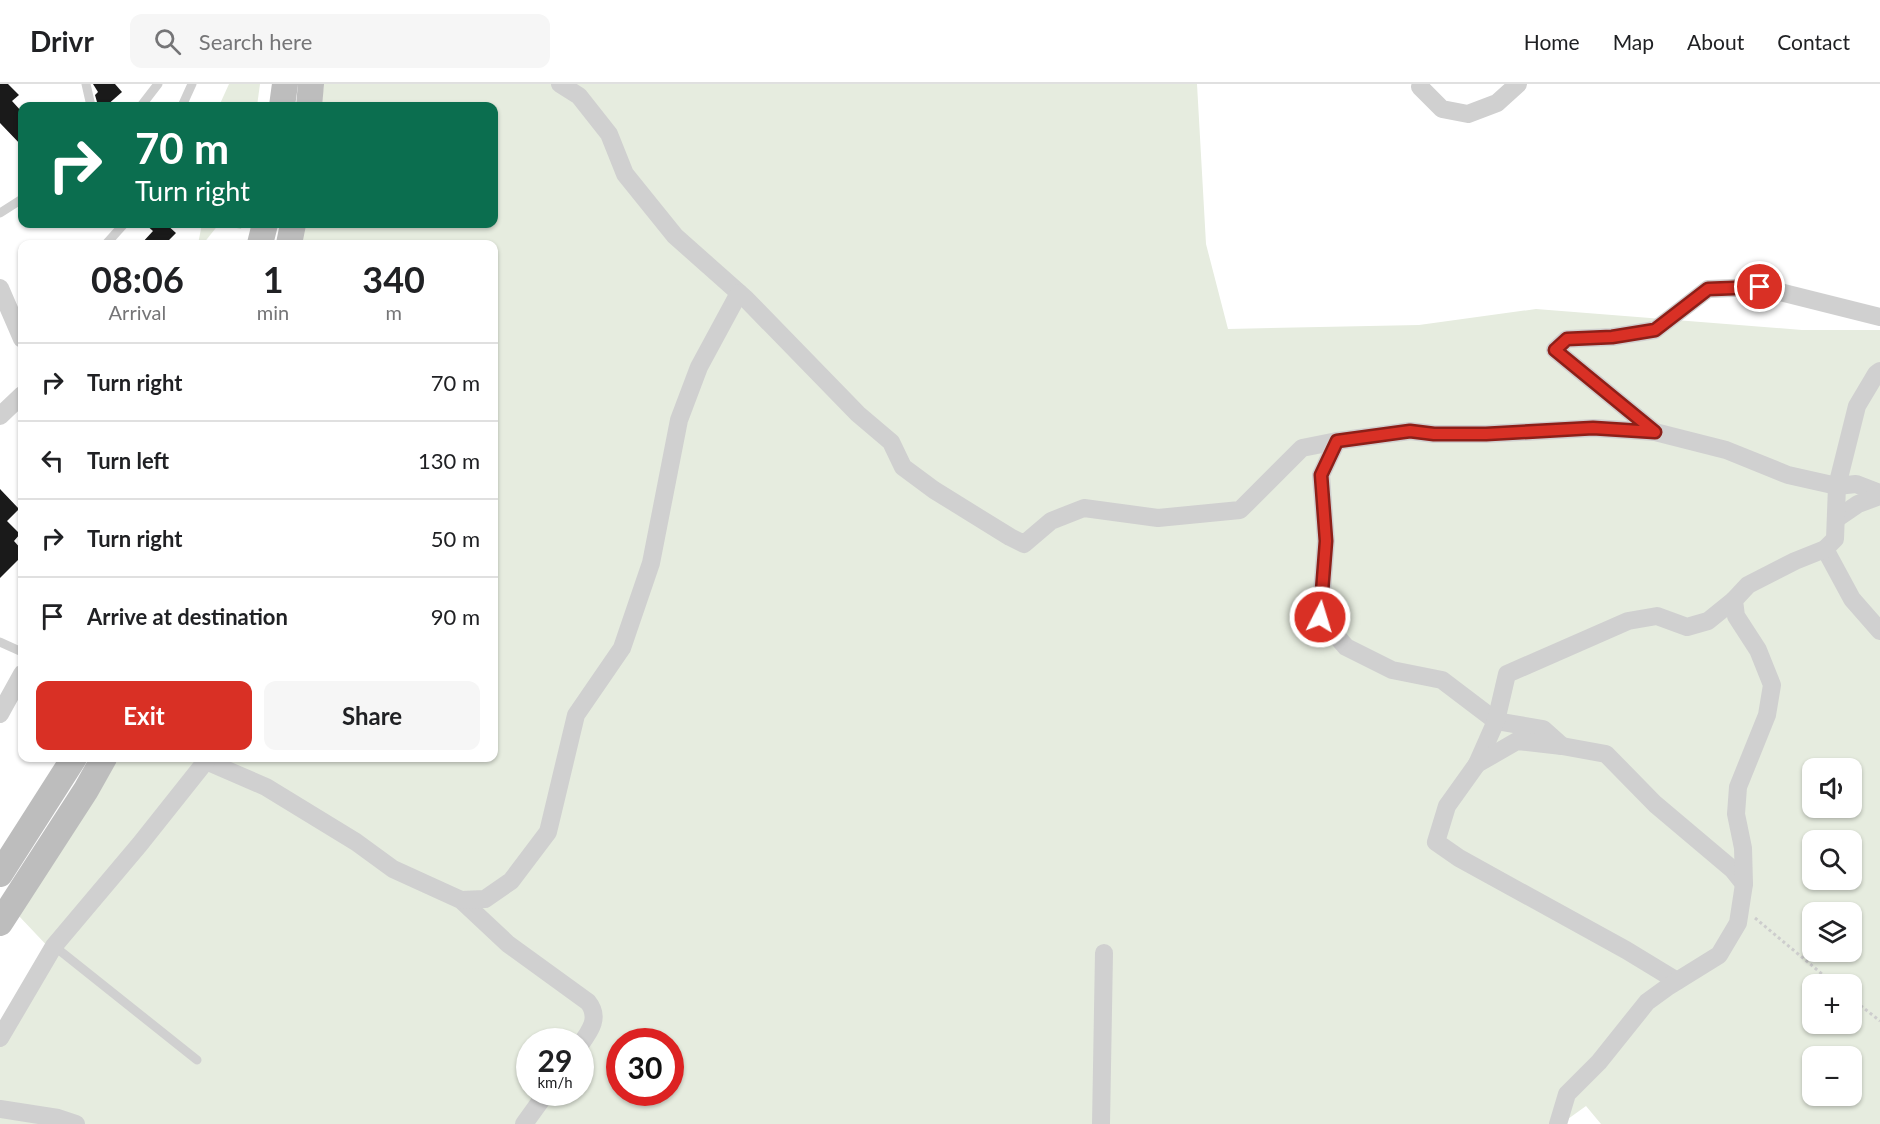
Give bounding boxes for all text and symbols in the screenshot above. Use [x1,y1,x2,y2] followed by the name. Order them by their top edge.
[130,14,550,68] search box
[30,24,94,58] text: Drivr
[151,25,184,58] icon: search
[199,28,312,55] text: Search here
[1524,29,1580,54] text: Home
[1613,29,1654,54] text: Map
[1687,29,1744,54] text: About
[1777,29,1850,54] text: Contact
[135,123,229,173] text: 70 m
[36,126,114,204] icon: right
[135,174,250,207] text: Turn right
[91,257,184,301] text: 08:06
[263,257,284,301] text: 1
[362,257,425,301] text: 340
[1734,261,1785,312] pin
[1743,270,1776,303] icon: arrive
[109,300,166,324] text: Arrival
[257,300,289,324] text: min
[385,300,402,324] text: m
[36,366,69,399] icon: right
[87,369,182,396] text: Turn right
[431,369,480,396] text: 70 m
[36,444,69,477] icon: left
[87,447,169,474] text: Turn left
[418,447,480,474] text: 130 m
[36,522,69,555] icon: right
[87,525,182,552] text: Turn right
[431,525,480,552] text: 50 m
[1288,585,1352,649] position arrow
[36,600,69,633] icon: arrive
[87,603,288,630] text: Arrive at destination
[431,603,480,630] text: 90 m
[36,681,252,750] button: Exit
[264,681,480,750] button: Share
[1802,758,1862,1106] map controls
[1802,758,1862,818] button: sound
[1802,830,1862,890] button: search
[1802,902,1862,962] button: layers
[1802,974,1862,1034] button: +
[606,1028,684,1106] speed limit sign: 30
[538,1042,572,1078] text: 29
[1802,1046,1862,1106] button: −
[537,1073,573,1091] text: km/h

